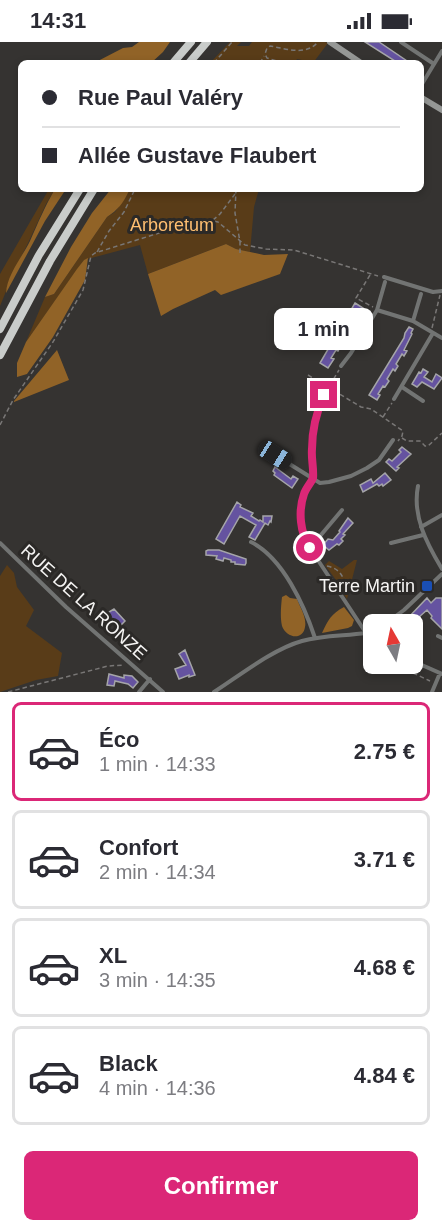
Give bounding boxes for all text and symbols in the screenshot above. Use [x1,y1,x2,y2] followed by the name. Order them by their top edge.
[30,8,86,33] text: 14:31
[78,85,243,110] text: Rue Paul Valéry
[78,143,316,168] text: Allée Gustave Flaubert
[130,215,214,235] park label: Arboretum
[274,308,374,350] callout: 1 min
[297,318,350,340] text: 1 min
[310,381,337,408] route end
[255,438,295,472] car
[296,534,323,561] route start
[17,540,151,664] street label: RUE DE LA RONZE
[319,576,415,596] place label: Terre Martin
[420,579,434,593] marker: Terre Martin
[363,614,423,674] north arrow
[363,614,423,674] map controls
[27,725,81,779] icon: car
[99,727,139,752] text: Éco
[354,739,415,764] text: 2.75 €
[99,753,216,775] text: 1 min · 14:33
[27,833,81,887] icon: car
[99,835,178,860] text: Confort
[354,847,415,872] text: 3.71 €
[99,861,216,883] text: 2 min · 14:34
[27,941,81,995] icon: car
[99,943,127,968] text: XL
[354,955,415,980] text: 4.68 €
[99,969,216,991] text: 3 min · 14:35
[27,1049,81,1103] icon: car
[99,1051,158,1076] text: Black
[354,1063,415,1088] text: 4.84 €
[99,1077,216,1099] text: 4 min · 14:36
[24,1151,418,1220] button: Confirmer

